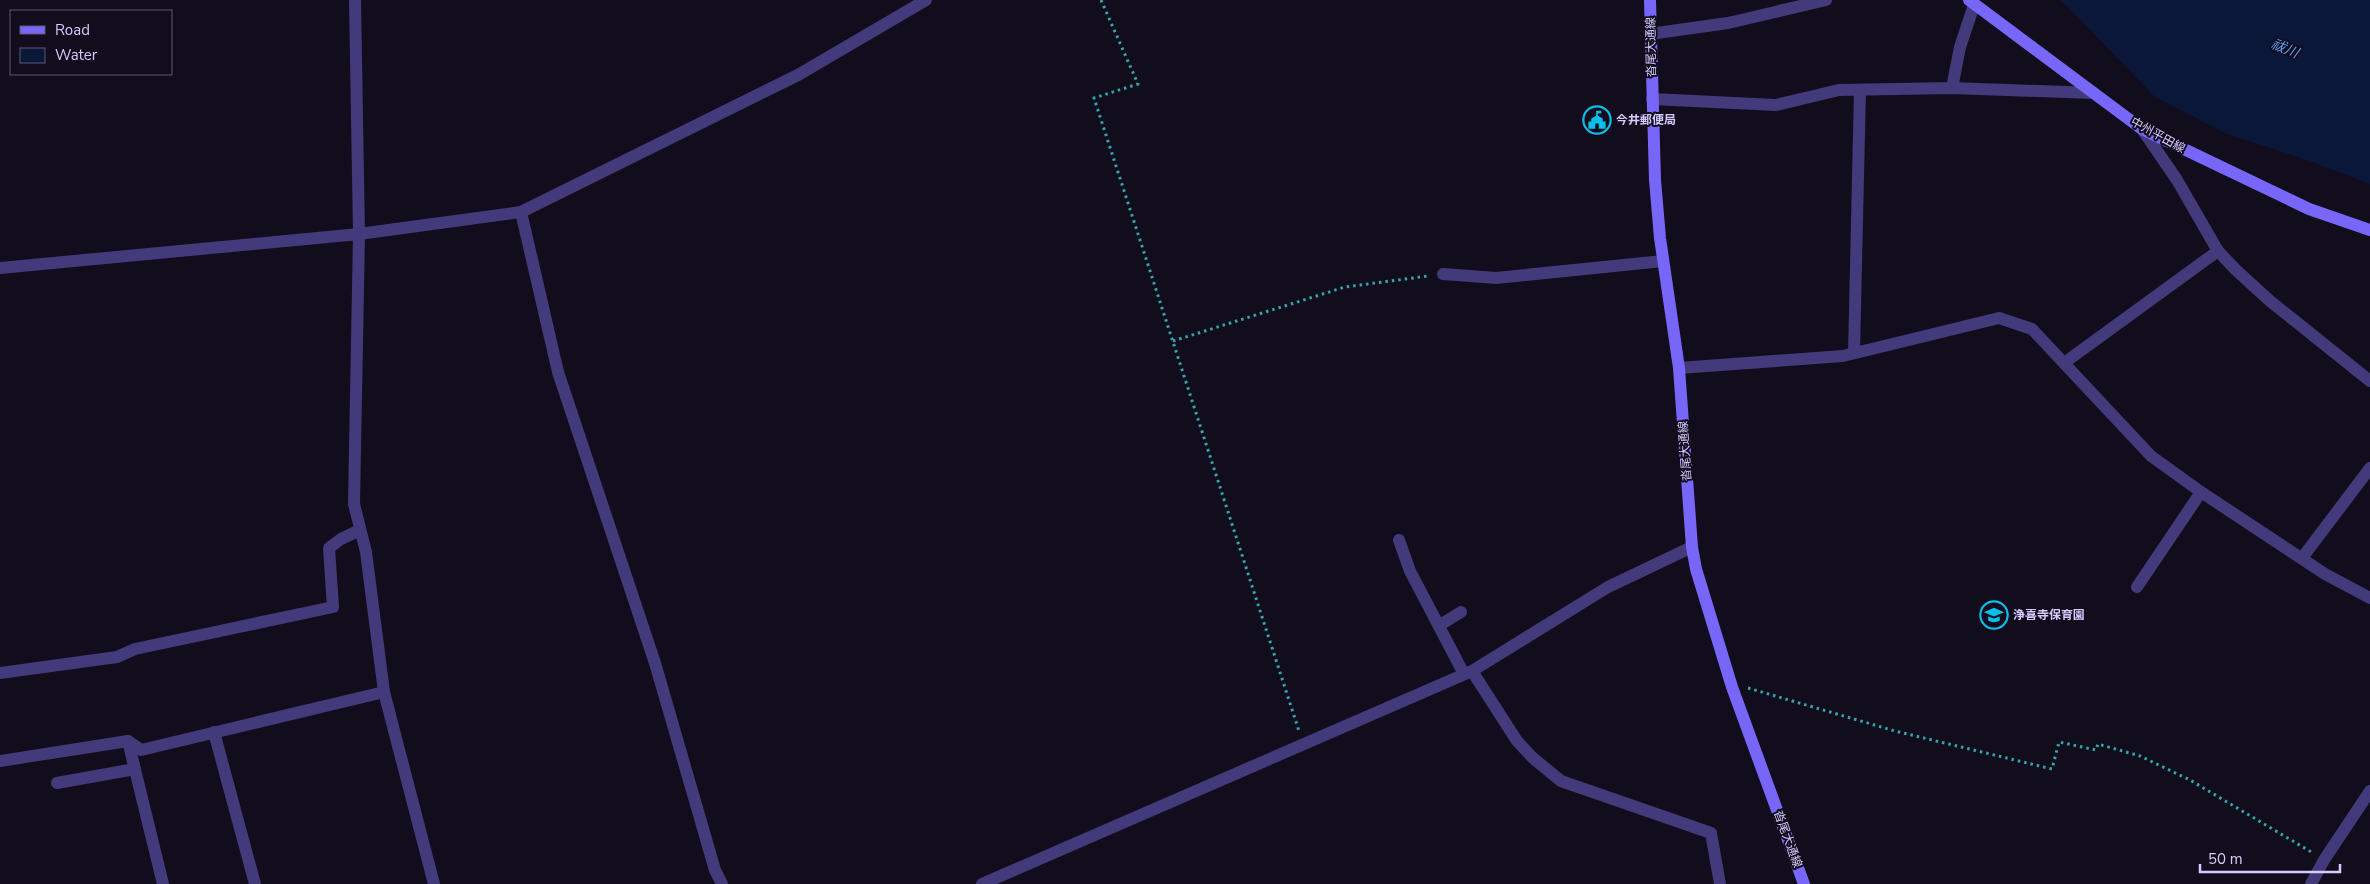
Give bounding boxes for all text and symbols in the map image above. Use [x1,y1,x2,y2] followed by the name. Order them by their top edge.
[10,10,172,75] legend
[1642,17,1660,77] street label: 沓尾大通線
[55,20,90,40] text: Road
[2268,34,2303,63] water label: 祓川
[55,45,98,65] text: Water
[1582,105,1612,135] public building icon: 今井郵便局
[1616,112,1676,128] place label: 今井郵便局
[2128,113,2188,157] street label: 中州平田線
[1675,421,1695,481] street label: 沓尾大通線
[1979,600,2009,630] school or university icon: 浄喜寺保育園
[2013,607,2085,623] place label: 浄喜寺保育園
[1770,808,1806,870] street label: 沓尾大通線
[2200,842,2340,874] scale bar
[2208,849,2243,869] text: 50 m

